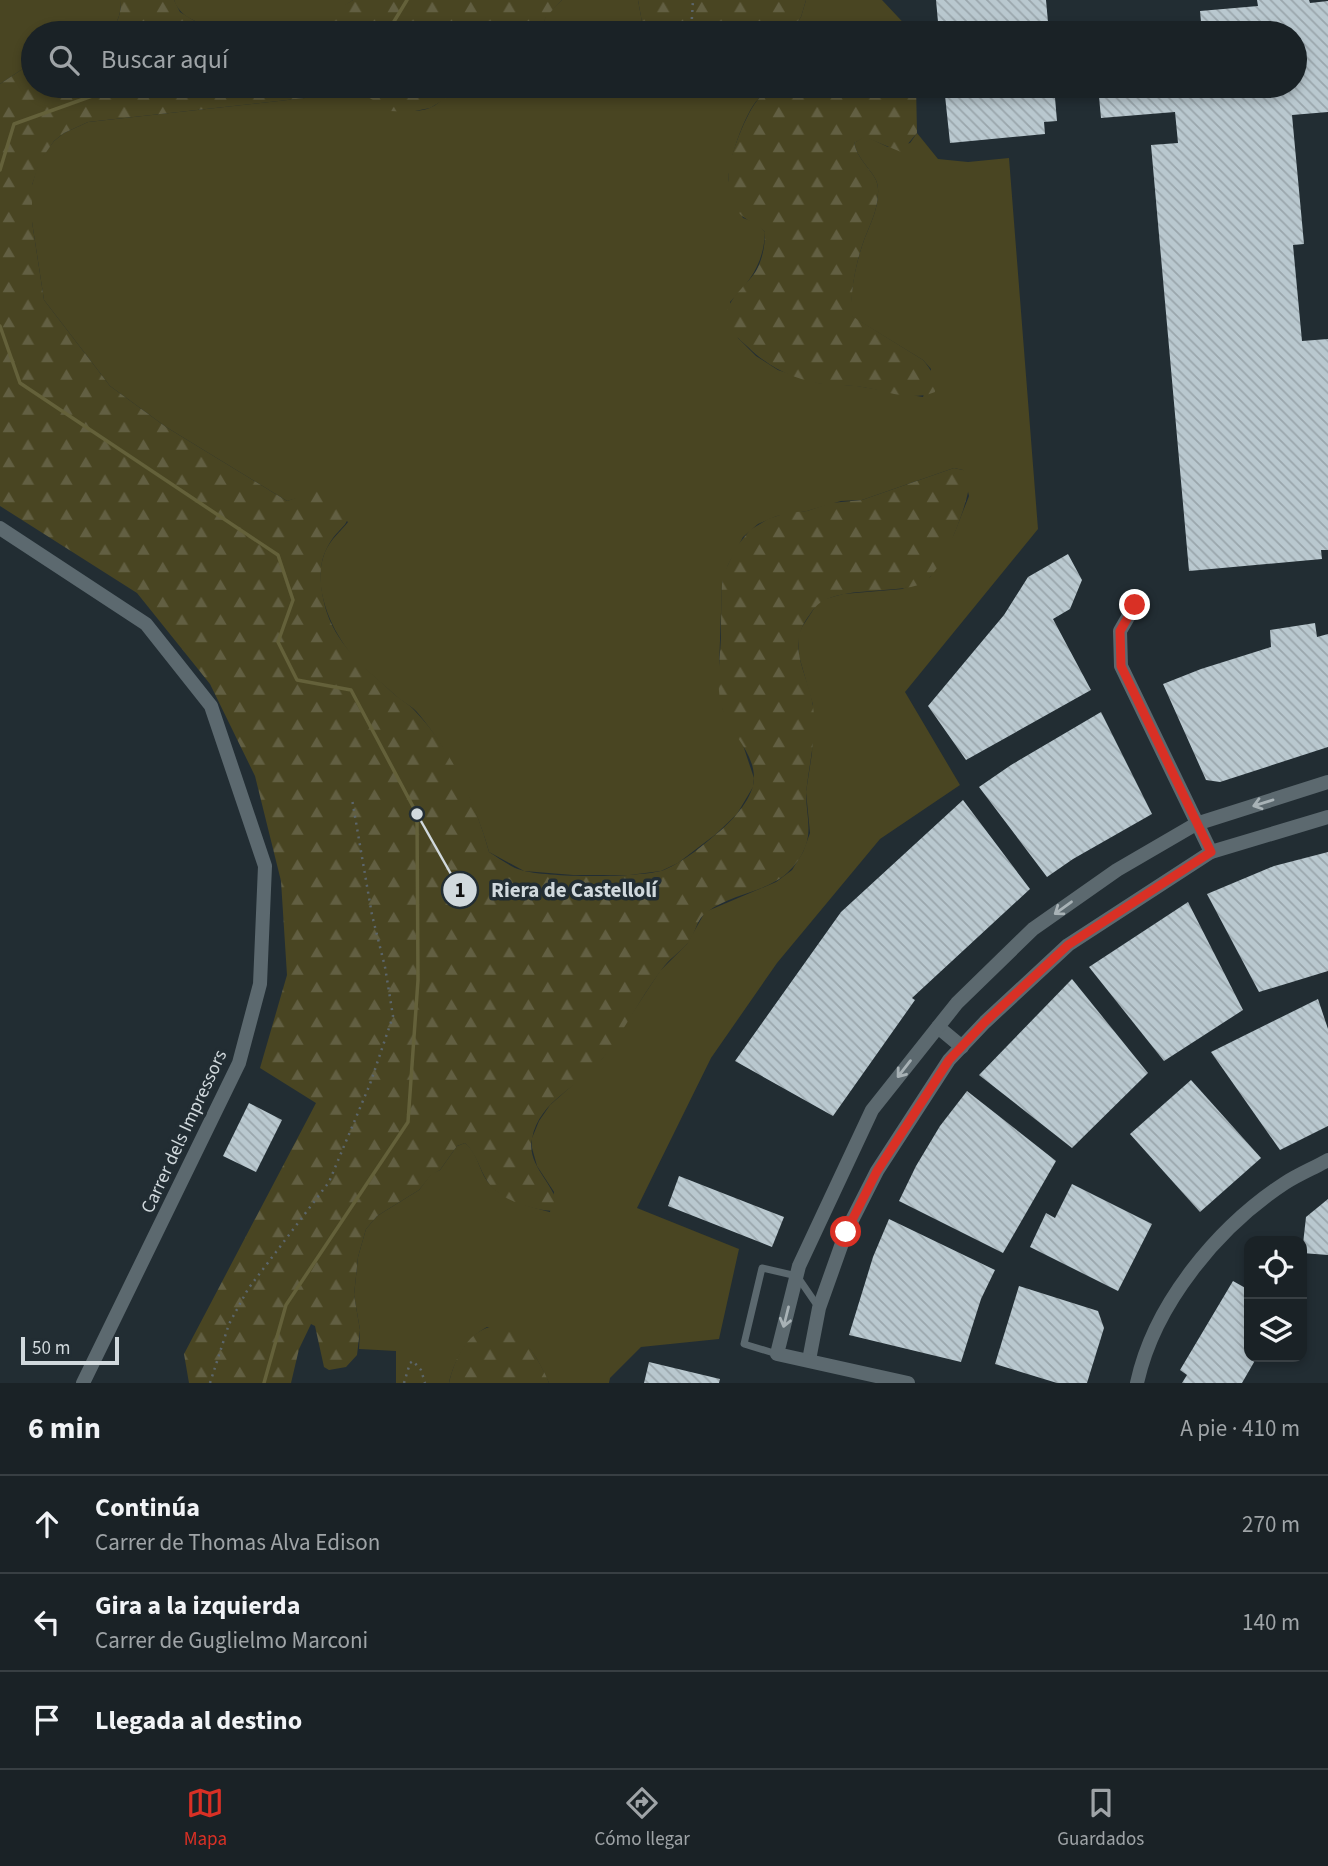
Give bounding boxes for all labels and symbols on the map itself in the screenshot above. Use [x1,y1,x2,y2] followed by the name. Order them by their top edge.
[1119,589,1150,620] route end
[1252,797,1274,810] one-way arrow
[442,869,671,911] callout: Riera de Castellolí
[454,875,466,905] text: 1
[491,875,658,905] text: Riera de Castellolí
[1054,901,1073,915] one-way arrow
[135,1045,234,1218] street label: Carrer dels Impressors
[897,1060,912,1078] one-way arrow
[830,1216,861,1247] route start
[779,1305,792,1328] one-way arrow
[21,1334,119,1366] scale bar

